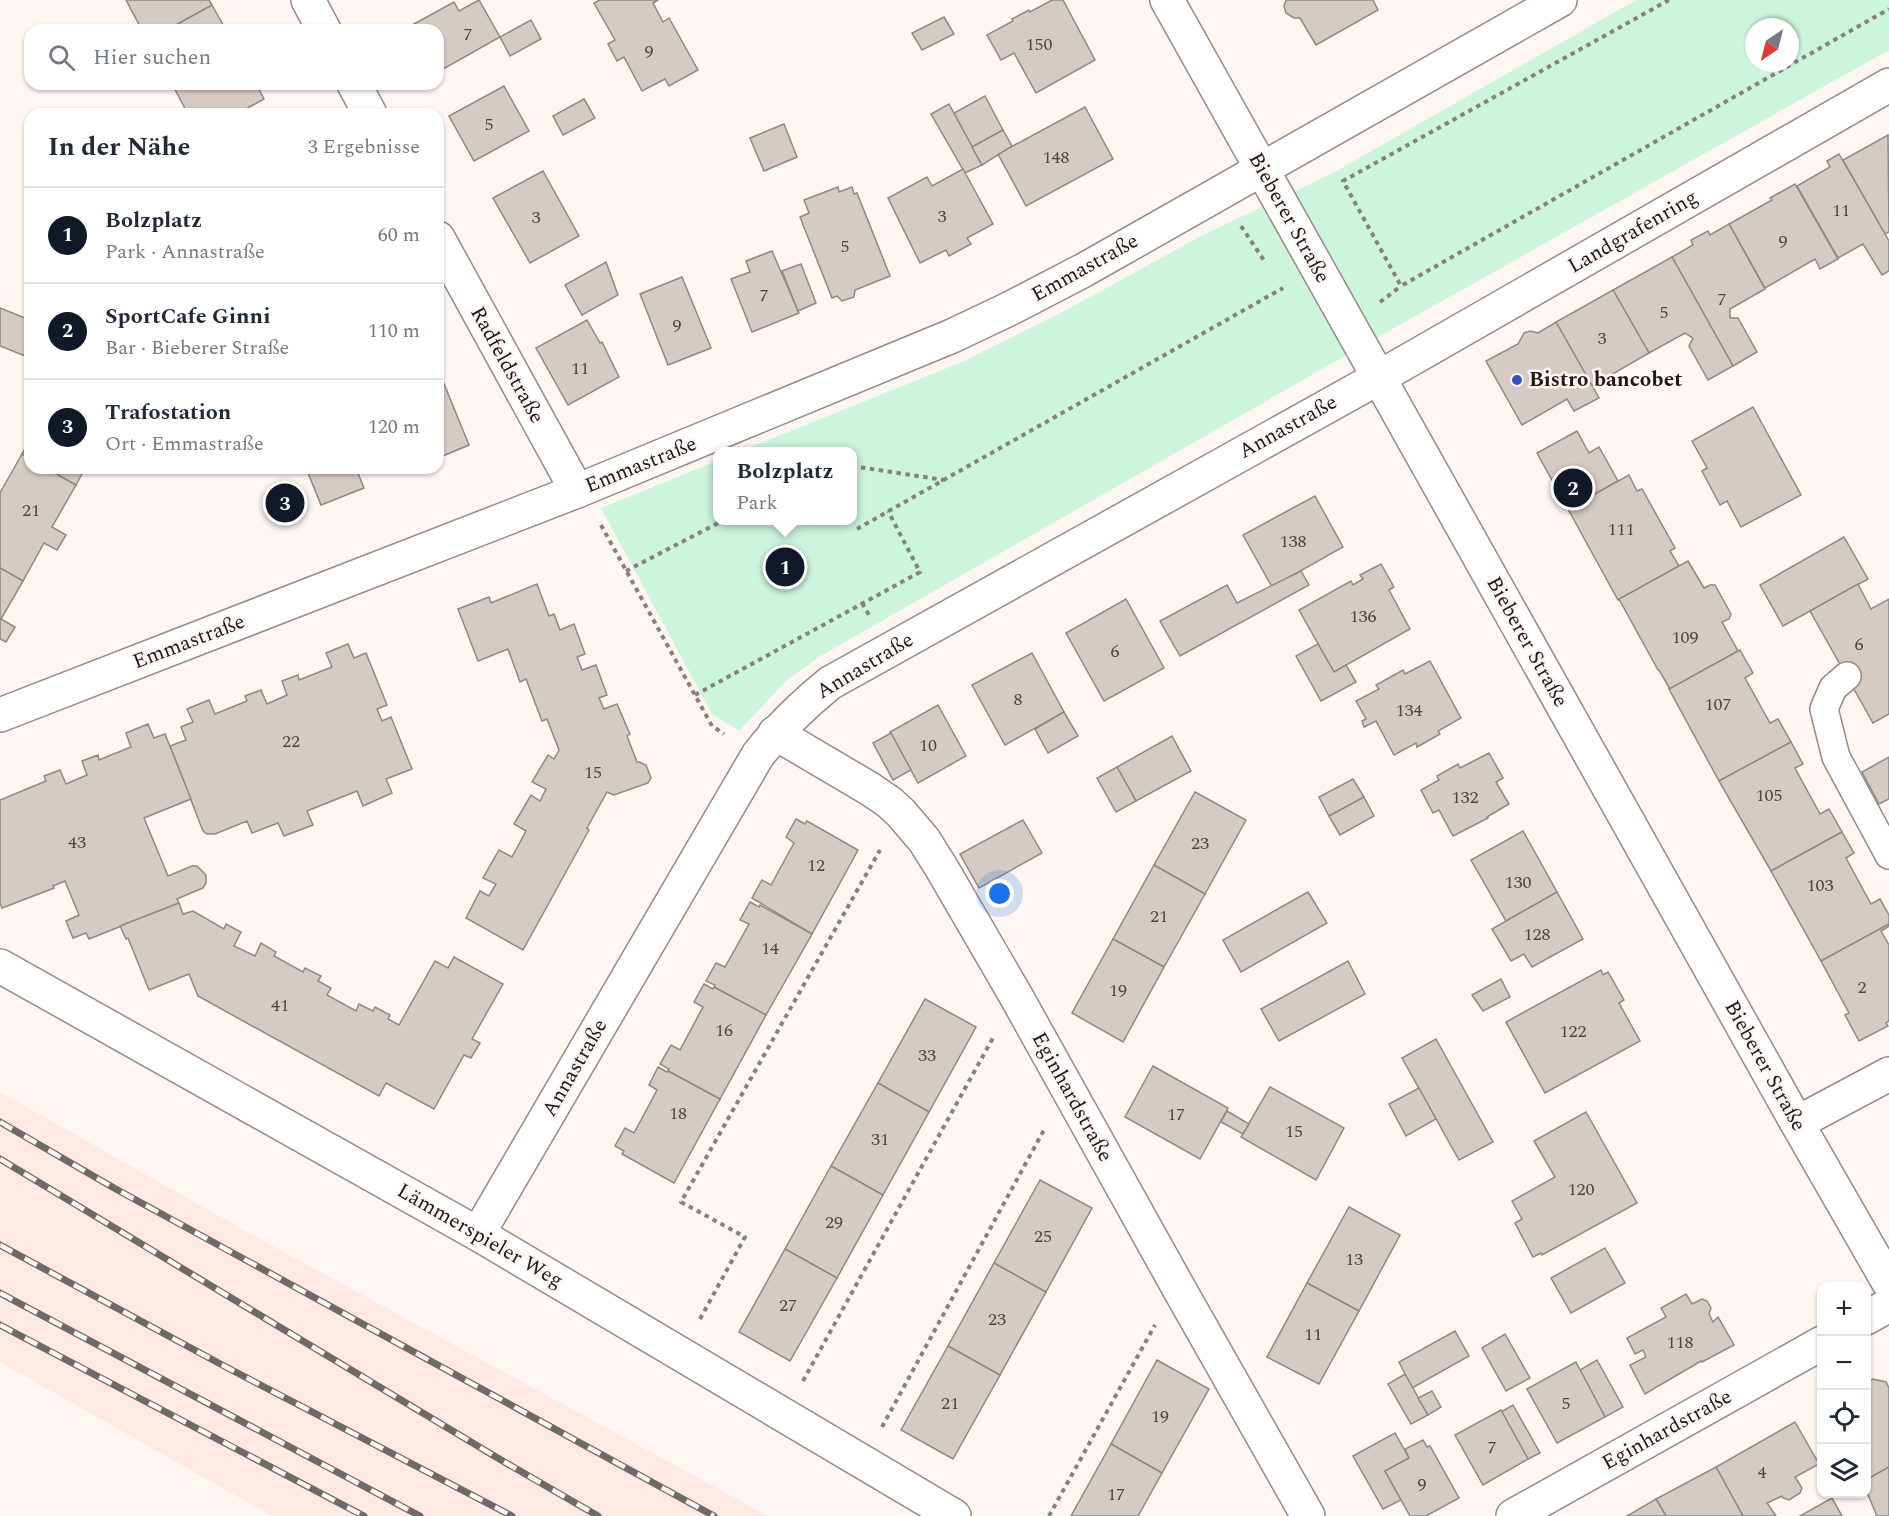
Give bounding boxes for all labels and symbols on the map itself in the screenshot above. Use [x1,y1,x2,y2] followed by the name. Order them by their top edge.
[1745,18,1799,72] north arrow
[464,21,473,48] house number: 7
[1026,31,1053,58] house number: 150
[645,38,654,65] house number: 9
[485,111,494,138] house number: 5
[1043,144,1070,171] house number: 148
[1240,147,1338,289] street label: Bieberer Straße
[1562,182,1704,282] street label: Landgrafenring
[1832,197,1850,224] house number: 11
[938,203,947,230] house number: 3
[532,204,541,231] house number: 3
[1026,225,1144,311] street label: Emmastraße
[1779,228,1788,255] house number: 9
[841,233,850,260] house number: 5
[760,282,769,309] house number: 7
[1718,286,1727,313] house number: 7
[1660,299,1669,326] house number: 5
[462,301,552,429] street label: Radfeldstraße
[673,312,682,339] house number: 9
[1598,325,1607,352] house number: 3
[571,355,589,382] house number: 11
[1529,364,1682,396] place label: Bistro bancobet
[1510,373,1524,387] marker: Bistro bancobet
[1233,387,1343,467] street label: Annastraße
[580,428,702,502] street label: Emmastraße
[1554,466,1592,510] pin: 2
[266,480,304,526] pin: 3
[22,497,40,524] house number: 21
[1608,516,1635,543] house number: 111
[1280,528,1307,555] house number: 138
[766,544,804,590] pin: 1
[1478,571,1576,713] street label: Bieberer Straße
[1350,603,1377,630] house number: 136
[128,606,250,678] street label: Emmastraße
[810,624,920,708] street label: Annastraße
[1672,624,1699,651] house number: 109
[1855,631,1864,658] house number: 6
[1111,638,1120,665] house number: 6
[1014,686,1023,713] house number: 8
[1705,691,1732,718] house number: 107
[1396,697,1423,724] house number: 134
[282,728,300,755] house number: 22
[919,732,937,759] house number: 10
[584,759,602,786] house number: 15
[1756,782,1783,809] house number: 105
[1452,784,1479,811] house number: 132
[68,829,86,856] house number: 43
[1191,830,1209,857] house number: 23
[807,852,825,879] house number: 12
[1505,869,1532,896] house number: 130
[1807,872,1834,899] house number: 103
[985,879,1014,908] your location
[1150,903,1168,930] house number: 21
[1524,921,1551,948] house number: 128
[761,935,779,962] house number: 14
[1858,974,1867,1001] house number: 2
[1109,977,1127,1004] house number: 19
[271,992,289,1019] house number: 41
[1716,995,1814,1137] street label: Bieberer Straße
[534,1013,616,1123] street label: Annastraße
[715,1017,733,1044] house number: 16
[1560,1018,1587,1045] house number: 122
[1023,1026,1121,1168] street label: Eginhardstraße
[918,1042,936,1069] house number: 33
[669,1100,687,1127] house number: 18
[1167,1101,1185,1128] house number: 17
[1285,1118,1303,1145] house number: 15
[871,1126,889,1153] house number: 31
[391,1175,569,1297] street label: Lämmerspieler Weg
[1568,1176,1595,1203] house number: 120
[825,1209,843,1236] house number: 29
[1034,1223,1052,1250] house number: 25
[1345,1246,1363,1273] house number: 13
[779,1292,797,1319] house number: 27
[988,1306,1006,1333] house number: 23
[1304,1321,1322,1348] house number: 11
[1667,1329,1694,1356] house number: 118
[1596,1381,1738,1479] street label: Eginhardstraße
[941,1390,959,1417] house number: 21
[1562,1390,1571,1417] house number: 5
[1151,1403,1169,1430] house number: 19
[1488,1434,1497,1461] house number: 7
[1758,1459,1767,1486] house number: 4
[1418,1471,1427,1498] house number: 9
[1107,1481,1125,1508] house number: 17

